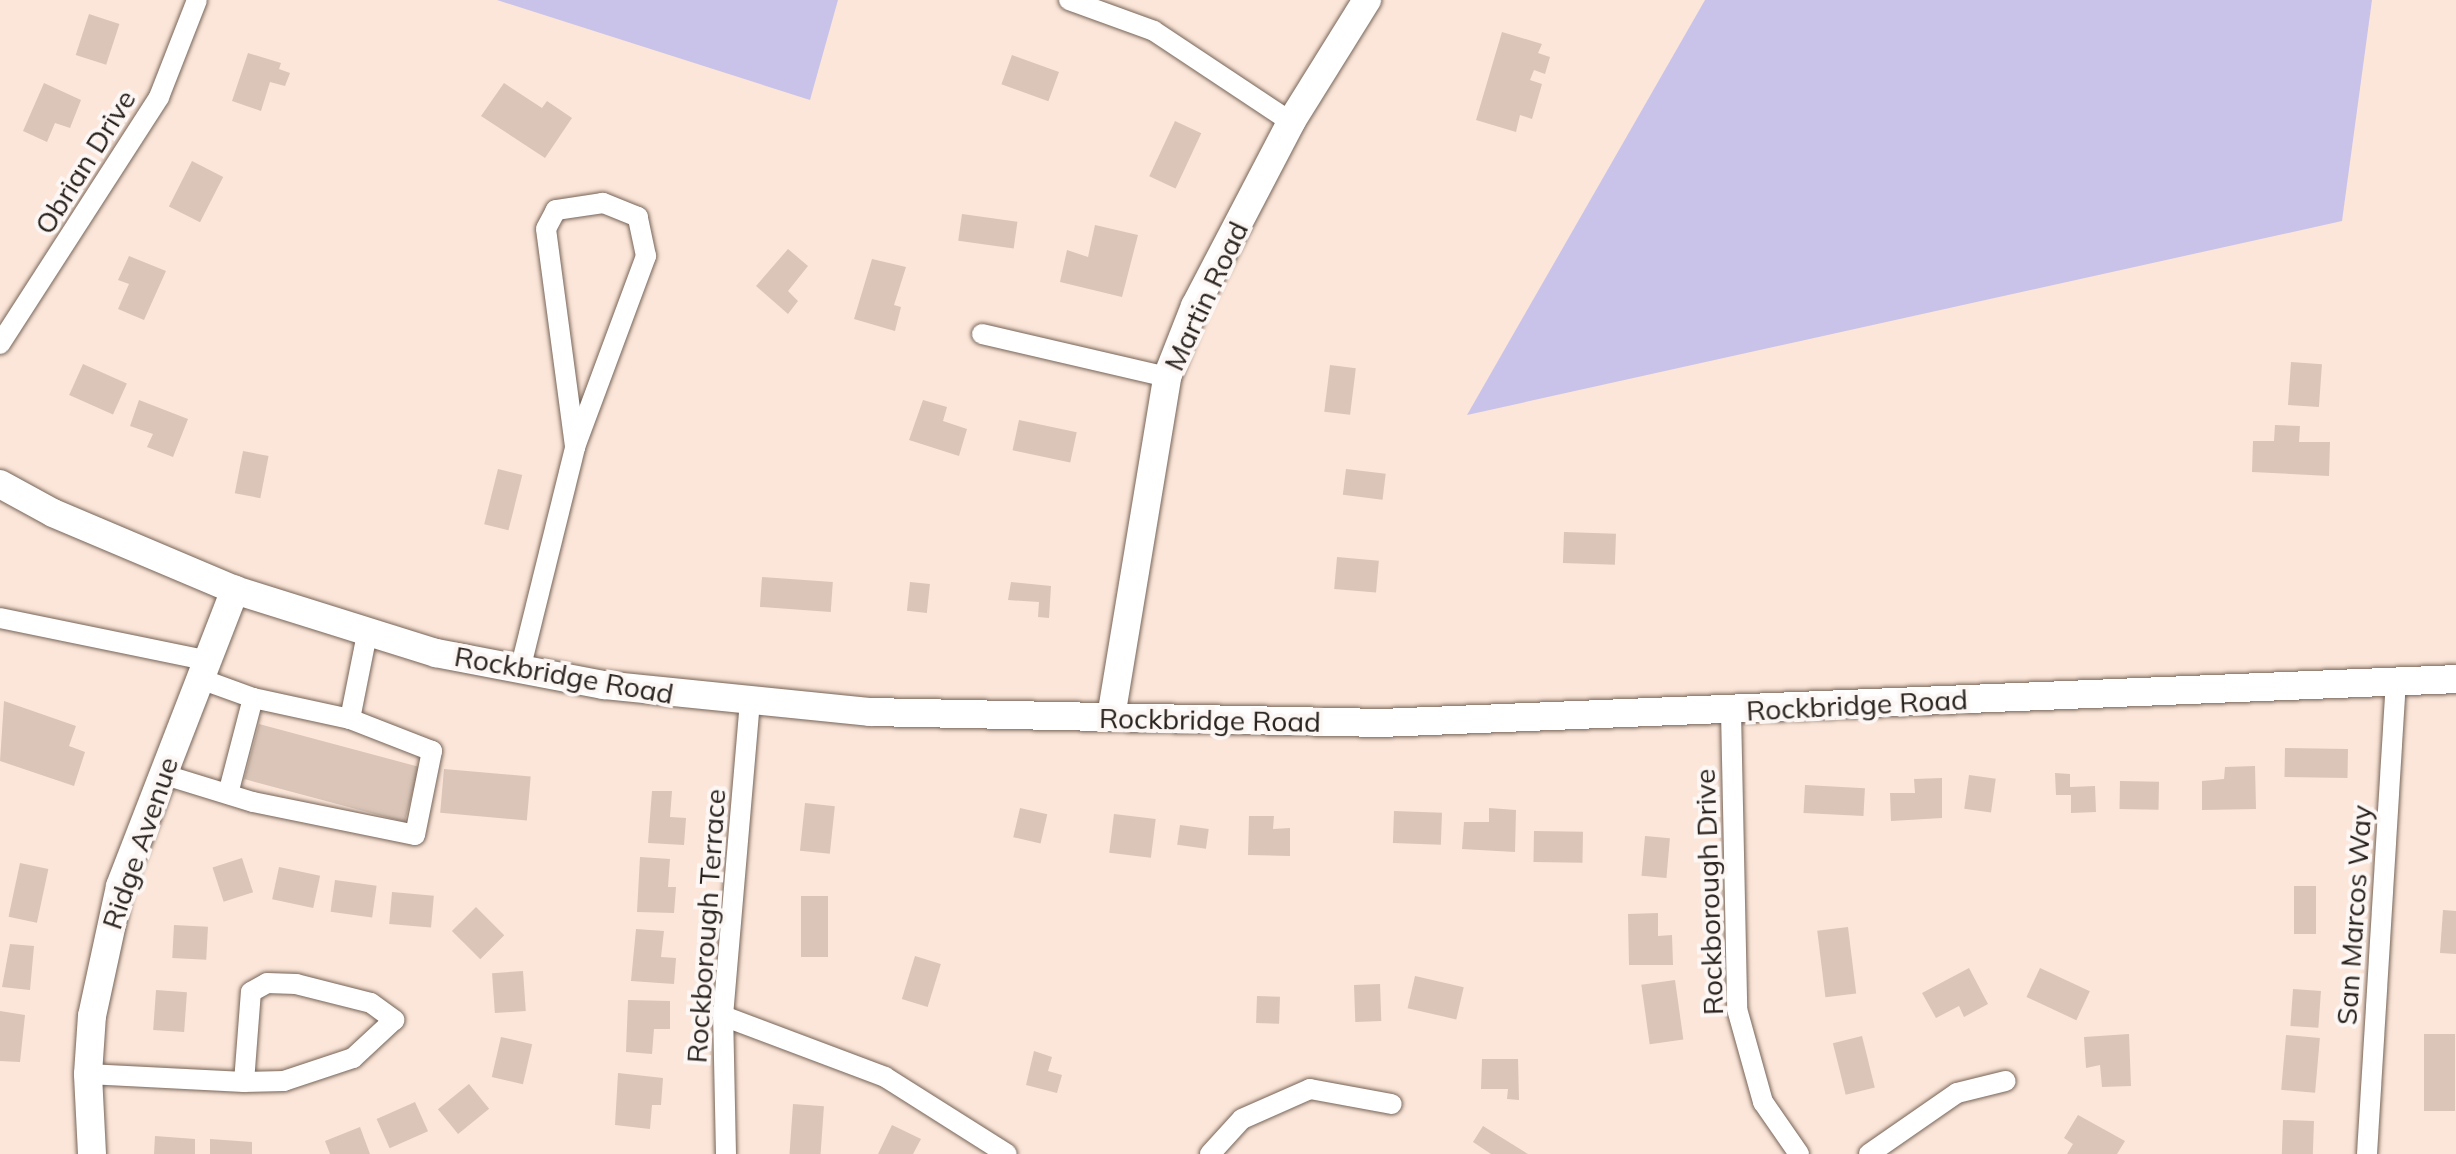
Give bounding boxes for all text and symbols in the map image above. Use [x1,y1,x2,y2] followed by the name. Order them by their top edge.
[27,84,143,240] street label: Obrian Drive
[1157,216,1255,376] street label: Martin Road
[452,639,676,711] street label: Rockbridge Road
[1745,682,1969,728] street label: Rockbridge Road
[1099,701,1321,739] street label: Rockbridge Road
[95,753,185,933] street label: Ridge Avenue
[1688,768,1730,1016] street label: Rockborough Drive
[680,788,732,1064] street label: Rockborough Terrace
[2330,804,2378,1026] street label: San Marcos Way

